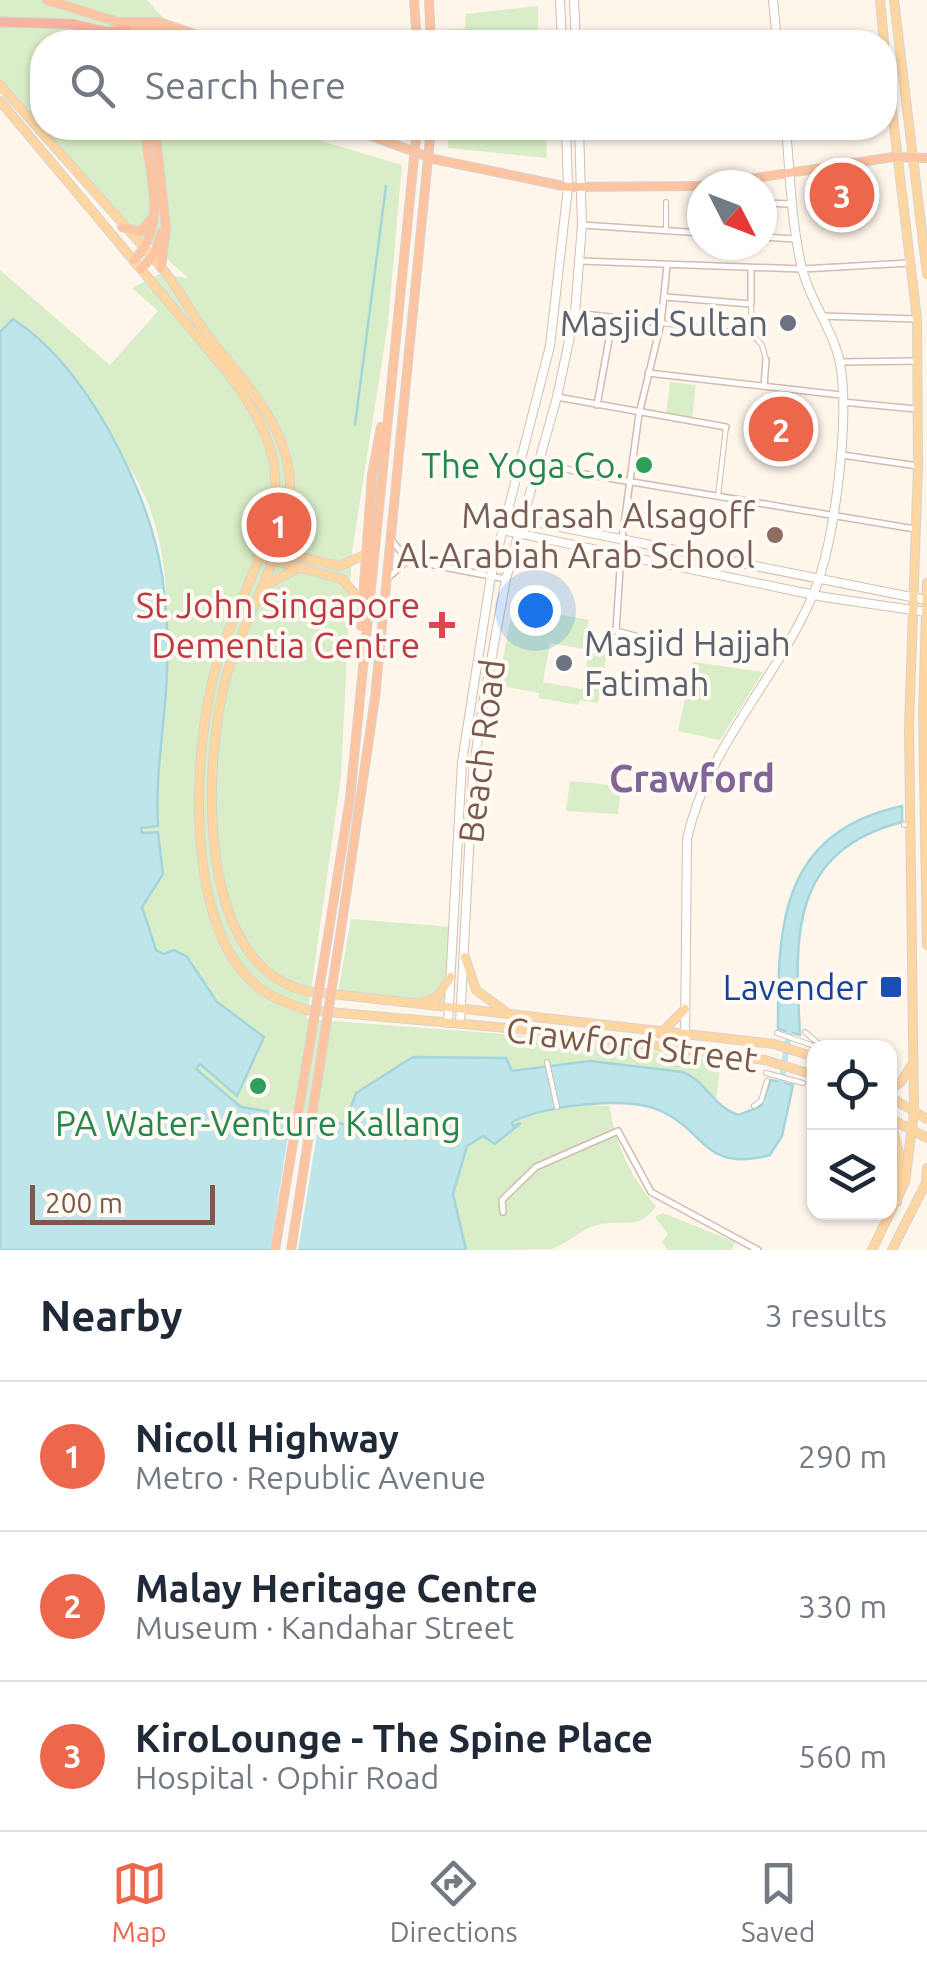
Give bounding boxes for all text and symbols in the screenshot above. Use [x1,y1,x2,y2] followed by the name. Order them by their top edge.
[30,30,897,140] search box
[65,58,120,113] icon: search
[145,64,346,106] text: Search here
[810,158,874,232] pin: 3
[687,170,777,260] north arrow
[560,303,768,343] place label: Masjid Sultan
[777,312,799,334] marker: Masjid Sultan
[748,392,814,466] pin: 2
[421,445,624,485] place label: The Yoga Co.
[633,454,655,476] marker: The Yoga Co.
[246,488,312,562] pin: 1
[397,495,755,575] place label: Madrasah Alsagoff Al-Arabiah Arab School
[764,524,786,546] marker: Madrasah Alsagoff Al-Arabiah Arab School
[136,585,420,665] place label: St John Singapore Dementia Centre
[510,585,561,636] your location
[429,612,455,638] marker: St John Singapore Dementia Centre
[584,623,791,703] place label: Masjid Hajjah Fatimah
[553,652,575,674] marker: Masjid Hajjah Fatimah
[450,657,512,845] street label: Beach Road
[609,757,775,799] district label: Crawford
[723,967,868,1007] place label: Lavender
[878,974,904,1000] marker: Lavender
[504,1009,760,1079] street label: Crawford Street
[807,1040,897,1220] map controls
[807,1040,897,1130] button: locate
[247,1075,269,1097] marker: PA Water-Venture Kallang
[55,1103,461,1143] place label: PA Water-Venture Kallang
[807,1130,897,1220] button: layers
[30,1180,215,1224] scale bar
[45,1187,123,1218] text: 200 m
[40,1292,183,1339] text: Nearby
[765,1297,887,1333] text: 3 results
[135,1417,399,1459] text: Nicoll Highway
[63,1438,82,1474] text: 1
[798,1438,887,1474] text: 290 m
[135,1459,486,1495] text: Metro · Republic Avenue
[135,1567,538,1609] text: Malay Heritage Centre
[63,1588,82,1624] text: 2
[798,1588,887,1624] text: 330 m
[135,1609,514,1645] text: Museum · Kandahar Street
[135,1717,653,1759] text: KiroLounge - The Spine Place
[63,1738,82,1774] text: 3
[798,1738,887,1774] text: 560 m
[135,1759,439,1795] text: Hospital · Ophir Road
[112,1856,167,1947] tab: Map
[390,1856,518,1947] tab: Directions
[741,1856,815,1947] tab: Saved

